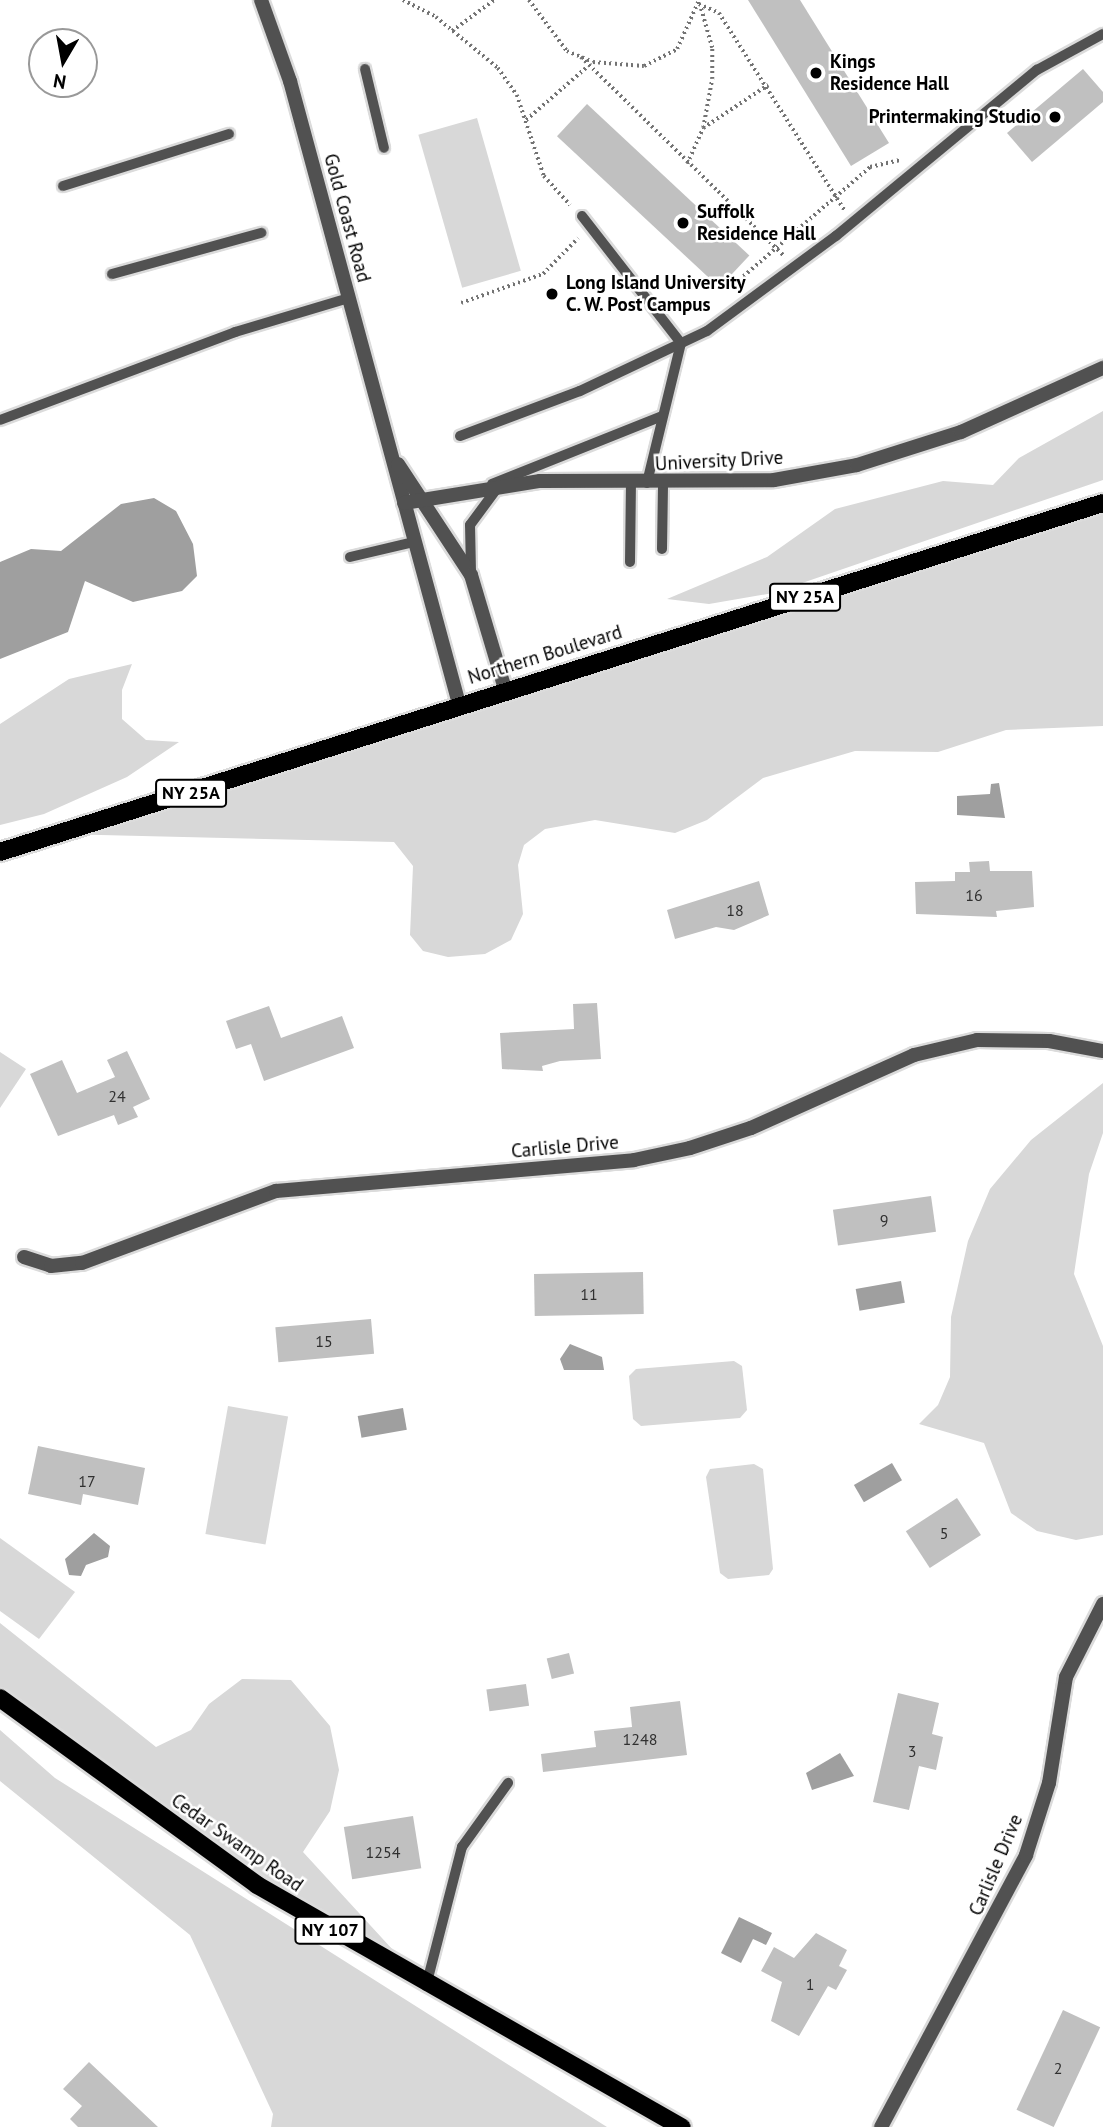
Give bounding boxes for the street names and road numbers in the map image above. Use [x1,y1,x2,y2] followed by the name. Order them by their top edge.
[319,151,375,285] street label: Gold Coast Road
[654,446,784,476] street label: University Drive
[768,582,842,612] road number: NY 25A
[465,621,625,689] street label: Northern Boulevard
[154,778,228,808] road number: NY 25A
[510,1131,620,1163] street label: Carlisle Drive
[167,1789,307,1897] street label: Cedar Swamp Road
[964,1811,1028,1919] street label: Carlisle Drive
[293,1916,367,1944] road number: NY 107

